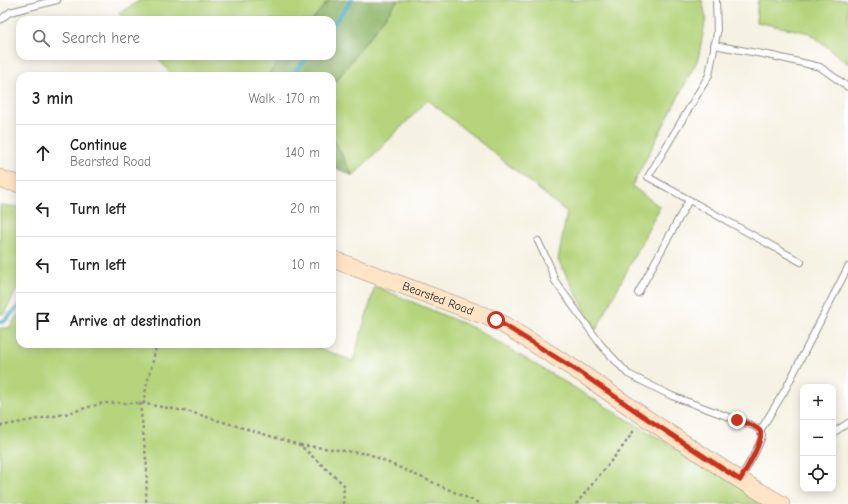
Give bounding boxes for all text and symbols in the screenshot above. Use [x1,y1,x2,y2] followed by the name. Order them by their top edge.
[16,16,336,60] search box
[30,27,52,49] icon: search
[62,29,140,47] text: Search here
[32,89,73,108] text: 3 min
[248,91,320,106] text: Walk · 170 m
[70,136,127,154] text: Continue
[32,142,54,164] icon: ahead
[286,145,320,160] text: 140 m
[70,154,151,169] text: Bearsted Road
[32,198,54,220] icon: left
[70,200,126,218] text: Turn left
[290,201,320,216] text: 20 m
[32,254,54,276] icon: left
[70,256,126,274] text: Turn left
[292,257,320,272] text: 10 m
[400,279,475,318] street label: Bearsted Road
[32,310,54,332] icon: arrive
[487,311,505,329] route start
[70,312,201,330] text: Arrive at destination
[800,384,836,492] map controls
[800,384,836,420] button: +
[728,411,746,429] route end
[800,420,836,456] button: −
[800,456,836,492] button: locate

